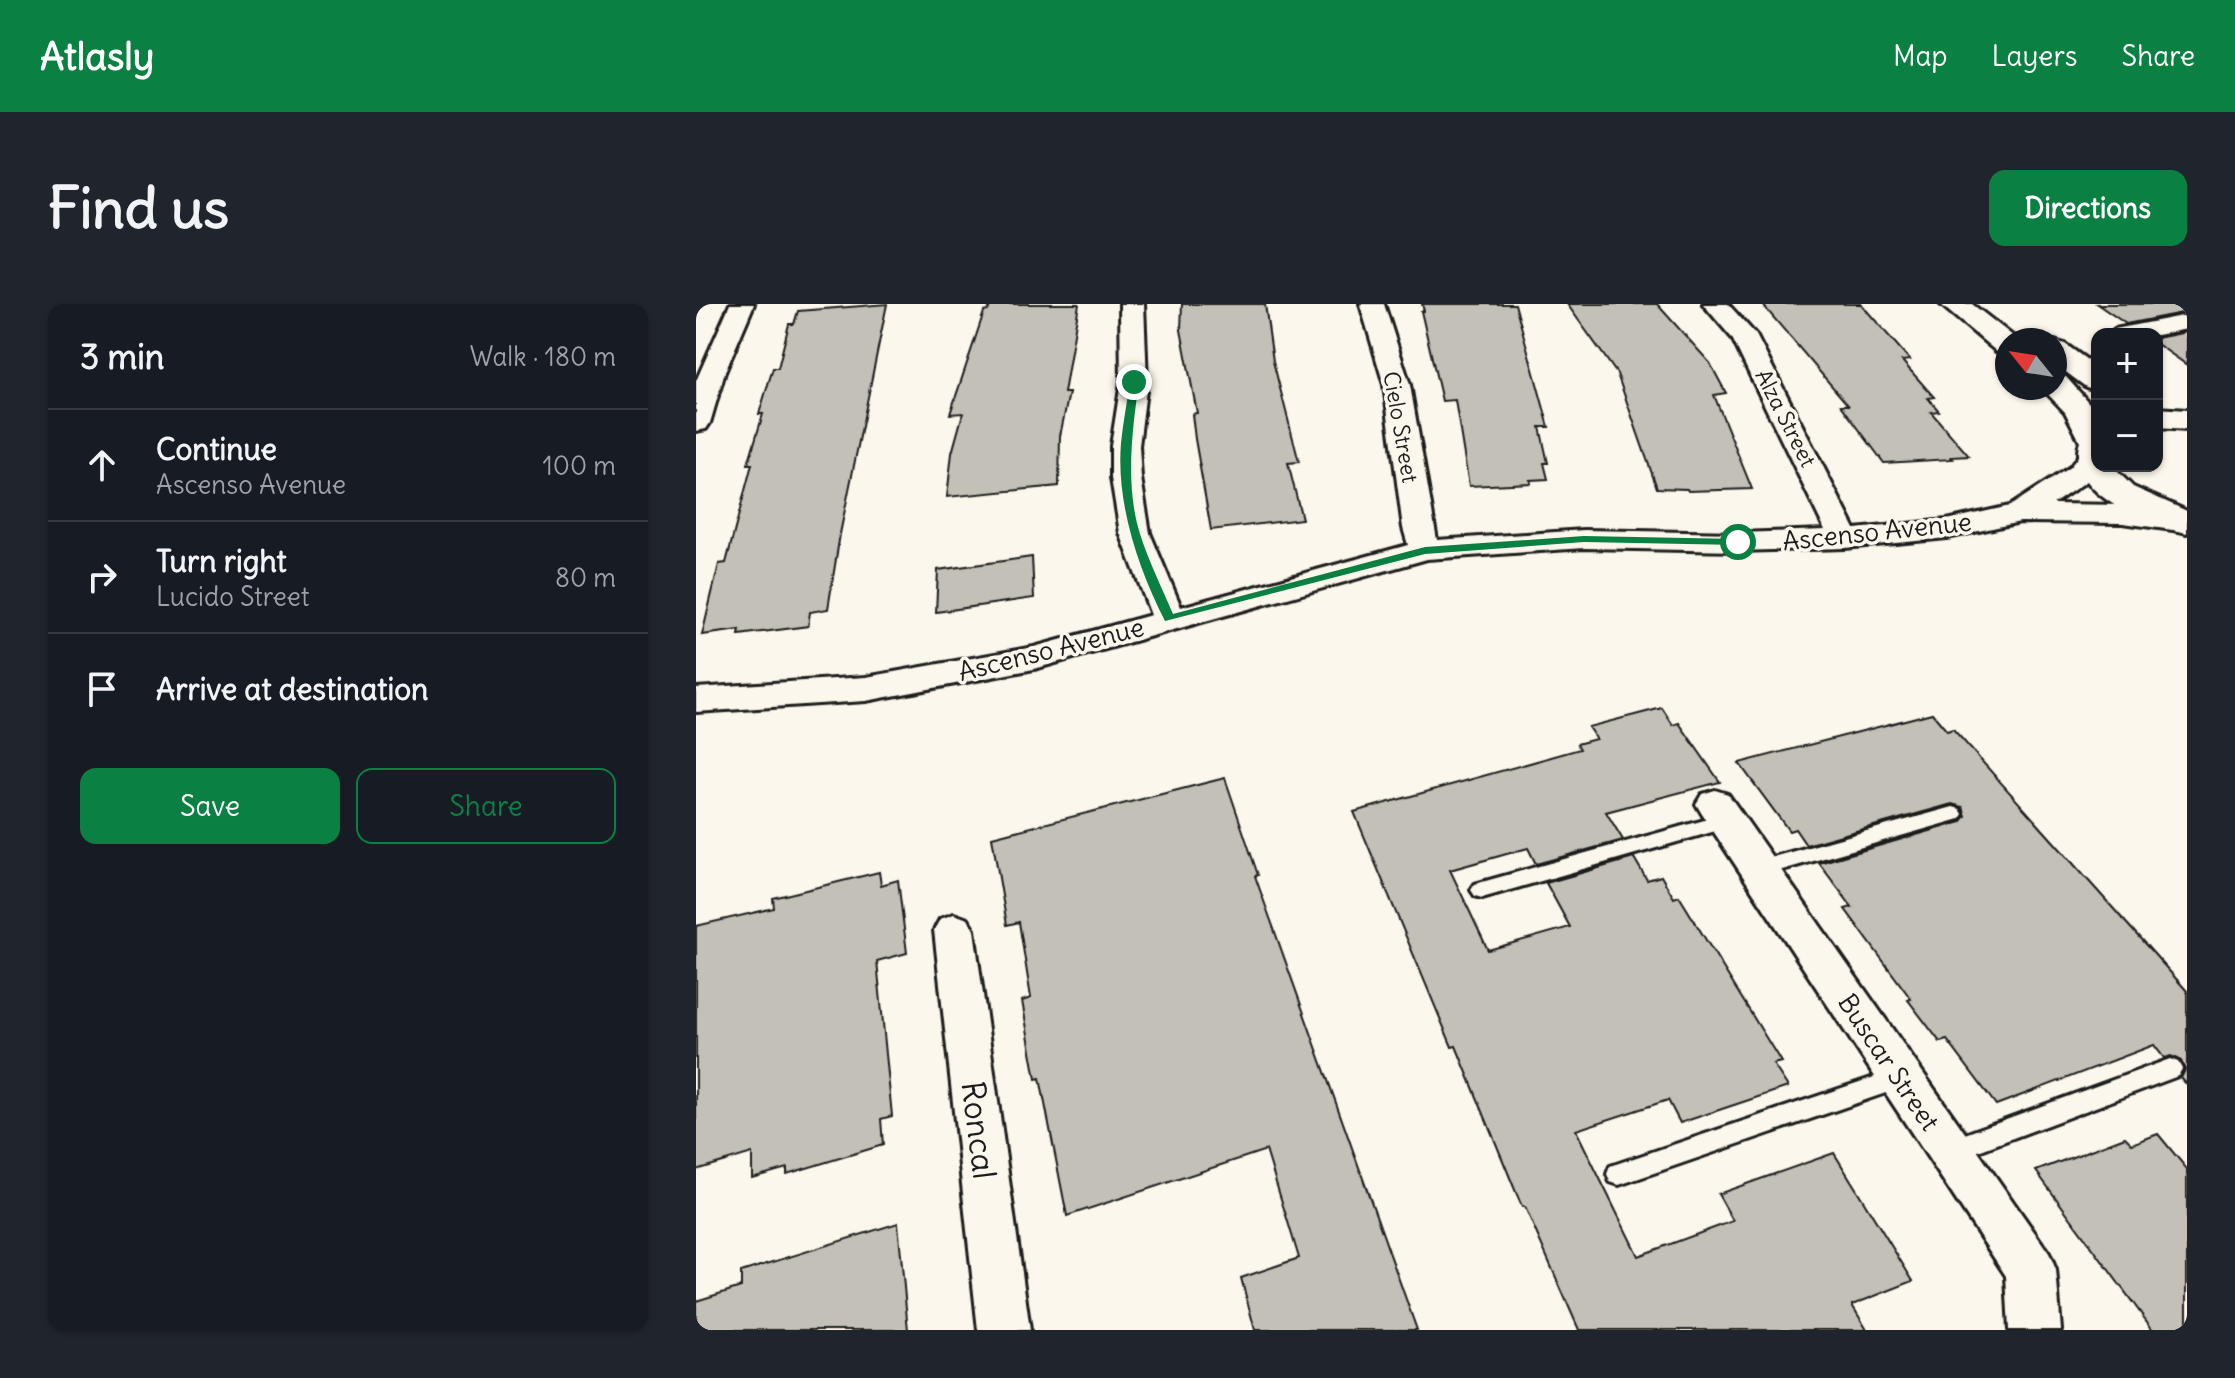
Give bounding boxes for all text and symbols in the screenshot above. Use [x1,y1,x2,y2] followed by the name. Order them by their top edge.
[40,33,154,80] text: Atlasly
[1893,38,1948,74] text: Map
[1992,38,2078,74] text: Layers
[2122,38,2195,74] text: Share
[1989,170,2187,246] button: Directions
[48,173,229,243] text: Find us
[1995,328,2067,400] north arrow
[2091,328,2163,472] map controls
[2091,328,2163,400] button: +
[80,335,165,378] text: 3 min
[470,340,616,373] text: Walk · 180 m
[1116,364,1152,400] route end
[1749,364,1823,472] street label: Alza Street
[1377,369,1425,485] street label: Cielo Street
[2091,400,2163,472] button: −
[156,430,277,468] text: Continue
[80,443,124,487] icon: ahead
[542,449,616,482] text: 100 m
[156,468,346,501] text: Ascenso Avenue
[1781,505,1973,557] street label: Ascenso Avenue
[1720,524,1756,560] route start
[156,542,287,580] text: Turn right
[80,555,124,599] icon: right
[555,561,616,594] text: 80 m
[156,580,309,613] text: Lucido Street
[955,610,1147,688] street label: Ascenso Avenue
[80,667,124,711] icon: arrive
[156,670,428,708] text: Arrive at destination
[80,768,340,844] button: Save
[356,768,616,844] button: Share
[1831,987,1947,1137] street label: Buscar Street
[953,1079,1005,1181] street label: Roncal

